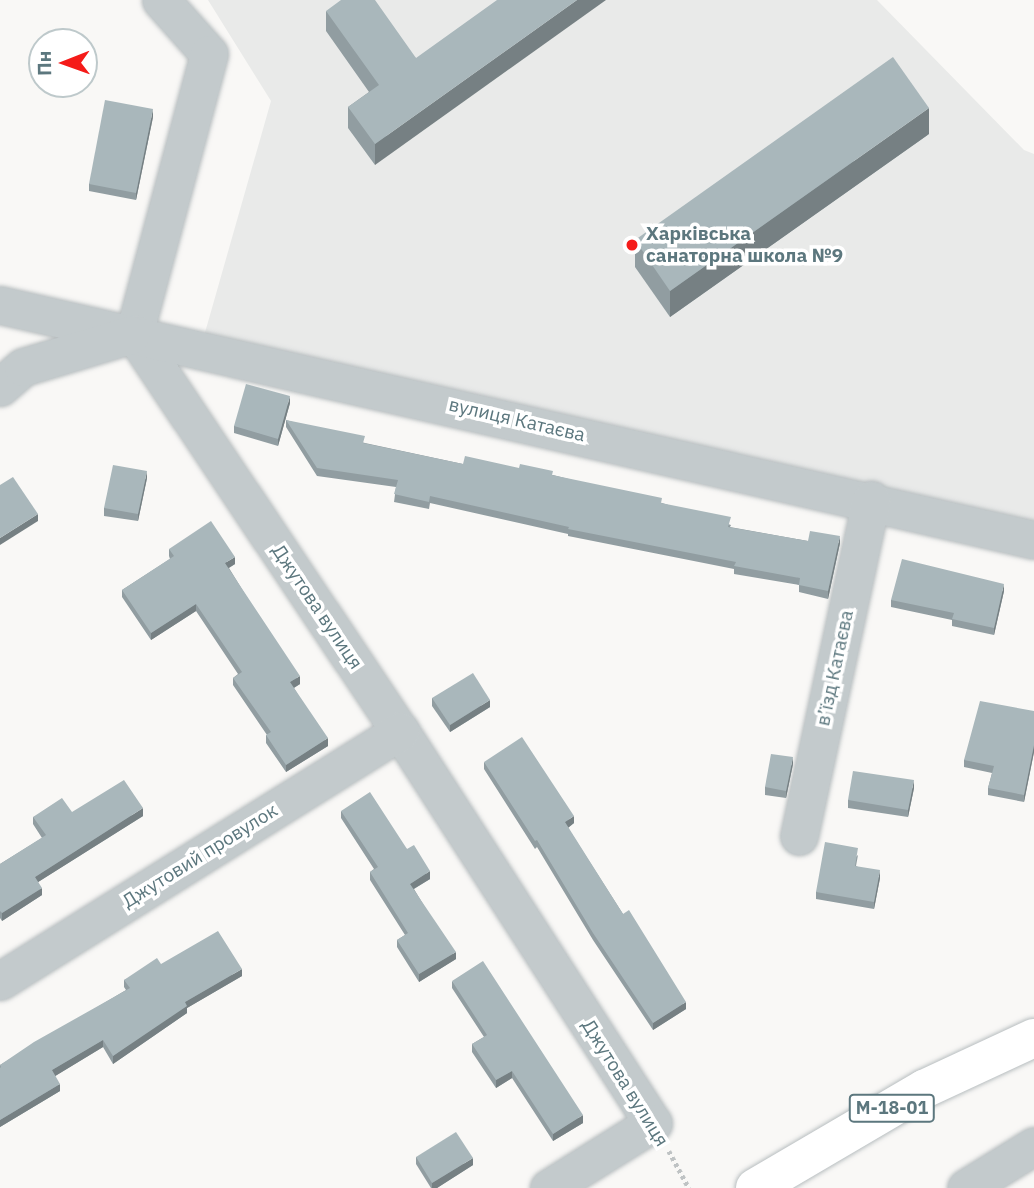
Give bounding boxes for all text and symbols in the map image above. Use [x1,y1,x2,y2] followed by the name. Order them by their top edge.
[28,28,98,98] north arrow
[32,51,56,76] text: Пн
[646,223,843,267] place label: Харківська санаторна школа №9
[624,237,640,253] marker: Харківська санаторна школа №9
[447,393,587,447] street label: вулиця Катаєва
[267,540,367,674] street label: Джутова вулиця
[812,608,858,728] street label: в’їзд Катаєва
[118,799,282,913] street label: Джутовий провулок
[577,1015,673,1151] street label: Джутова вулиця
[848,1093,936,1122] road number: М-18-01

